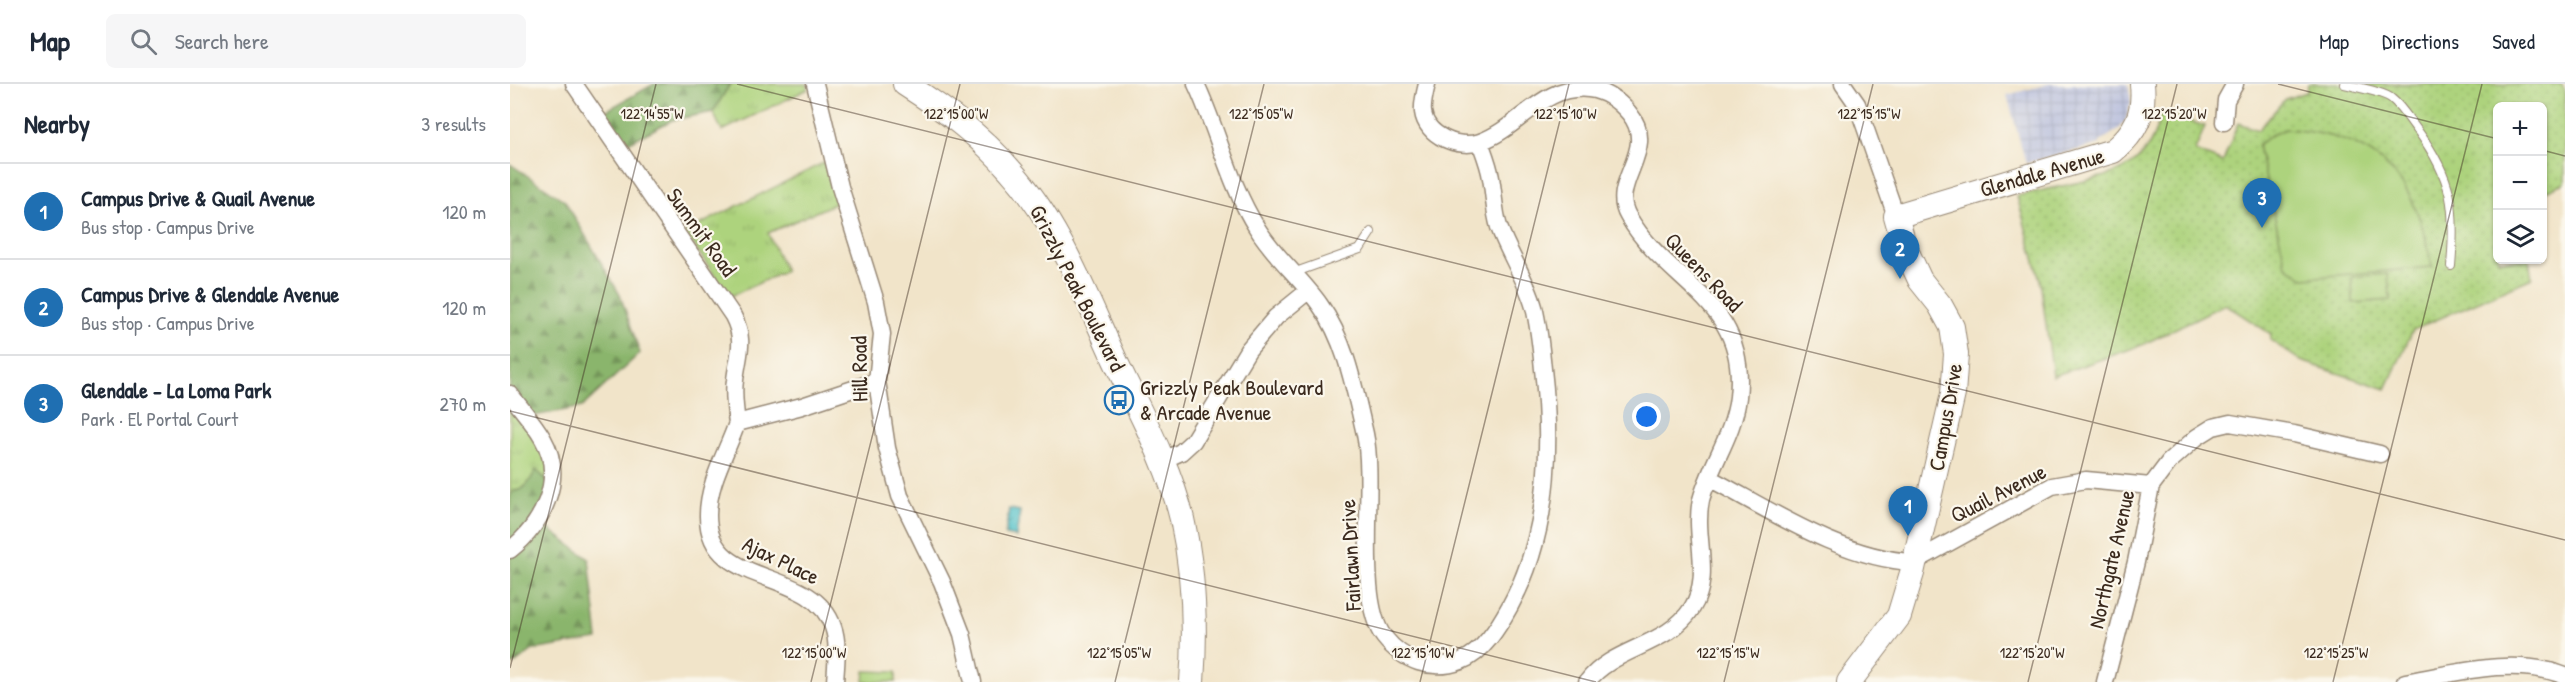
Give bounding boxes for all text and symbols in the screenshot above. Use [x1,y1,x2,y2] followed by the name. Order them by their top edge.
[106,14,526,68] search box
[30,22,70,60] text: Map
[127,25,160,58] icon: search
[175,26,269,56] text: Search here
[2319,27,2349,56] text: Map
[2382,27,2459,56] text: Directions
[2492,27,2535,56] text: Saved
[2493,102,2547,264] map controls
[2493,102,2547,156] button: +
[621,103,684,124] text: 122°14'55"W
[924,103,989,124] text: 122°15'00"W
[1229,103,1294,124] text: 122°15'05"W
[1533,103,1597,124] text: 122°15'10"W
[1838,103,1901,124] text: 122°15'15"W
[2142,103,2207,124] text: 122°15'20"W
[24,106,90,141] text: Nearby
[421,110,486,137] text: 3 results
[1976,140,2108,204] street label: Glendale Avenue
[2493,156,2547,210] button: −
[2242,178,2282,228] pin: 3
[660,182,744,283] street label: Summit Road
[81,183,315,213] text: Campus Drive & Quail Avenue
[40,198,47,225] text: 1
[442,198,486,225] text: 120 m
[1023,200,1133,377] street label: Grizzly Peak Boulevard
[2493,210,2547,264] button: layers
[81,213,255,240] text: Bus stop · Campus Drive
[1658,226,1750,319] street label: Queens Road
[1880,230,1920,279] pin: 2
[81,279,339,309] text: Campus Drive & Glendale Avenue
[39,294,48,321] text: 2
[442,294,486,321] text: 120 m
[81,309,255,336] text: Bus stop · Campus Drive
[843,335,875,402] street label: Hill Road
[1921,361,1969,473] street label: Campus Drive
[1140,372,1323,427] place label: Grizzly Peak Boulevard & Arcade Avenue
[81,375,271,405] text: Glendale - La Loma Park
[1103,384,1135,416] bus stop icon: Grizzly Peak Boulevard & Arcade Avenue
[39,390,48,417] text: 3
[440,390,486,417] text: 270 m
[1632,402,1661,431] your location
[81,405,238,432] text: Park · El Portal Court
[1945,456,2051,530] street label: Quail Avenue
[1888,486,1928,536] pin: 1
[2080,486,2142,631] street label: Northgate Avenue
[1332,498,1368,612] street label: Fairlawn Drive
[738,529,825,592] street label: Ajax Place
[782,642,847,663] text: 122°15'00"W
[1087,642,1152,663] text: 122°15'05"W
[1391,642,1455,663] text: 122°15'10"W
[1697,642,1760,663] text: 122°15'15"W
[2000,642,2065,663] text: 122°15'20"W
[2304,642,2369,663] text: 122°15'25"W

